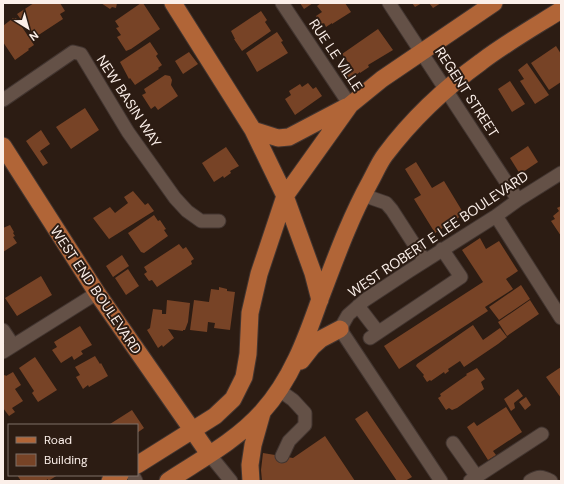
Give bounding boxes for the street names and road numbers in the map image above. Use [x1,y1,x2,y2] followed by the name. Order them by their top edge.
[305,15,367,95] street label: RUE LE VILLE
[431,44,503,141] street label: REGENT STREET
[93,52,165,150] street label: NEW BASIN WAY
[344,167,532,301] street label: WEST ROBERT E LEE BOULEVARD
[46,222,146,358] street label: WEST END BOULEVARD

